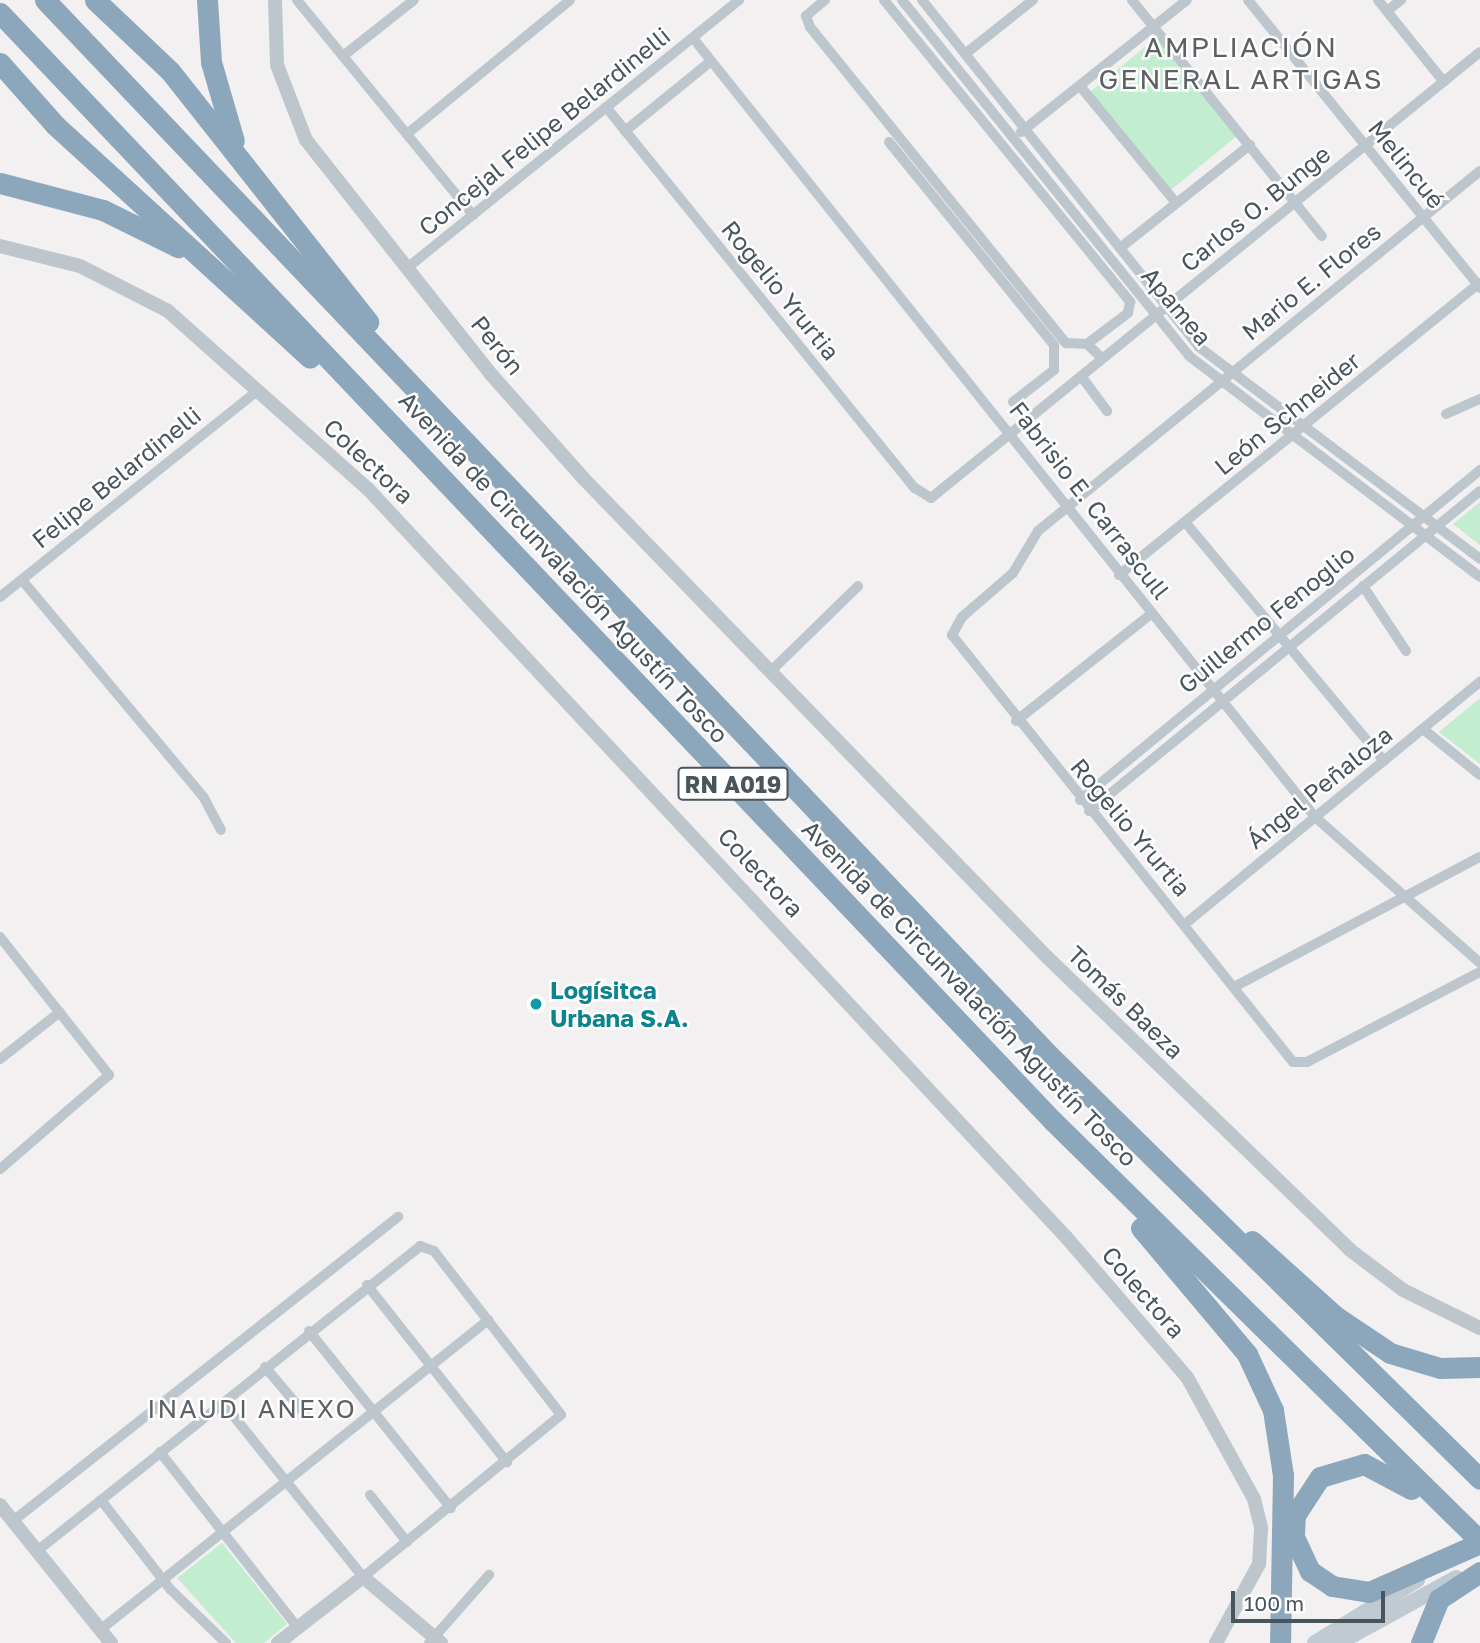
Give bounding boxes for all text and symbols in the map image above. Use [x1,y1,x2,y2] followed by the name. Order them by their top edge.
[413,21,675,241] street label: Concejal Felipe Belardinelli
[1100,30,1382,96] district label: AMPLIACIÓN GENERAL ARTIGAS
[1363,114,1451,214] street label: Melincué
[1174,139,1336,277] street label: Carlos O. Bunge
[716,215,846,365] street label: Rogelio Yrurtia
[1236,216,1386,346] street label: Mario E. Flores
[1136,261,1218,351] street label: Apamea
[466,310,530,380] street label: Perón
[1208,346,1366,480] street label: León Schneider
[393,385,735,749] street label: Avenida de Circunvalación Agustín Tosco
[1004,395,1176,605] street label: Fabrisio E. Carrascull
[26,400,206,554] street label: Felipe Belardinelli
[318,412,420,510] street label: Colectora
[1172,539,1360,699] street label: Guillermo Fenoglio
[1241,720,1397,854] street label: Ángel Peñaloza
[1065,752,1197,902] street label: Rogelio Yrurtia
[677,764,789,804] road number: RN A019
[797,814,1143,1172] street label: Avenida de Circunvalación Agustín Tosco
[712,821,810,923] street label: Colectora
[1062,940,1190,1064] street label: Tomás Baeza
[550,976,689,1032] place label: Logísitca Urbana S.A.
[528,996,544,1012] marker: Logísitca Urbana S.A.
[1096,1240,1192,1344] street label: Colectora
[149,1393,355,1425] district label: INAUDI ANEXO
[1235,1576,1389,1620] scale bar
[1244,1590,1304,1616] text: 100 m

